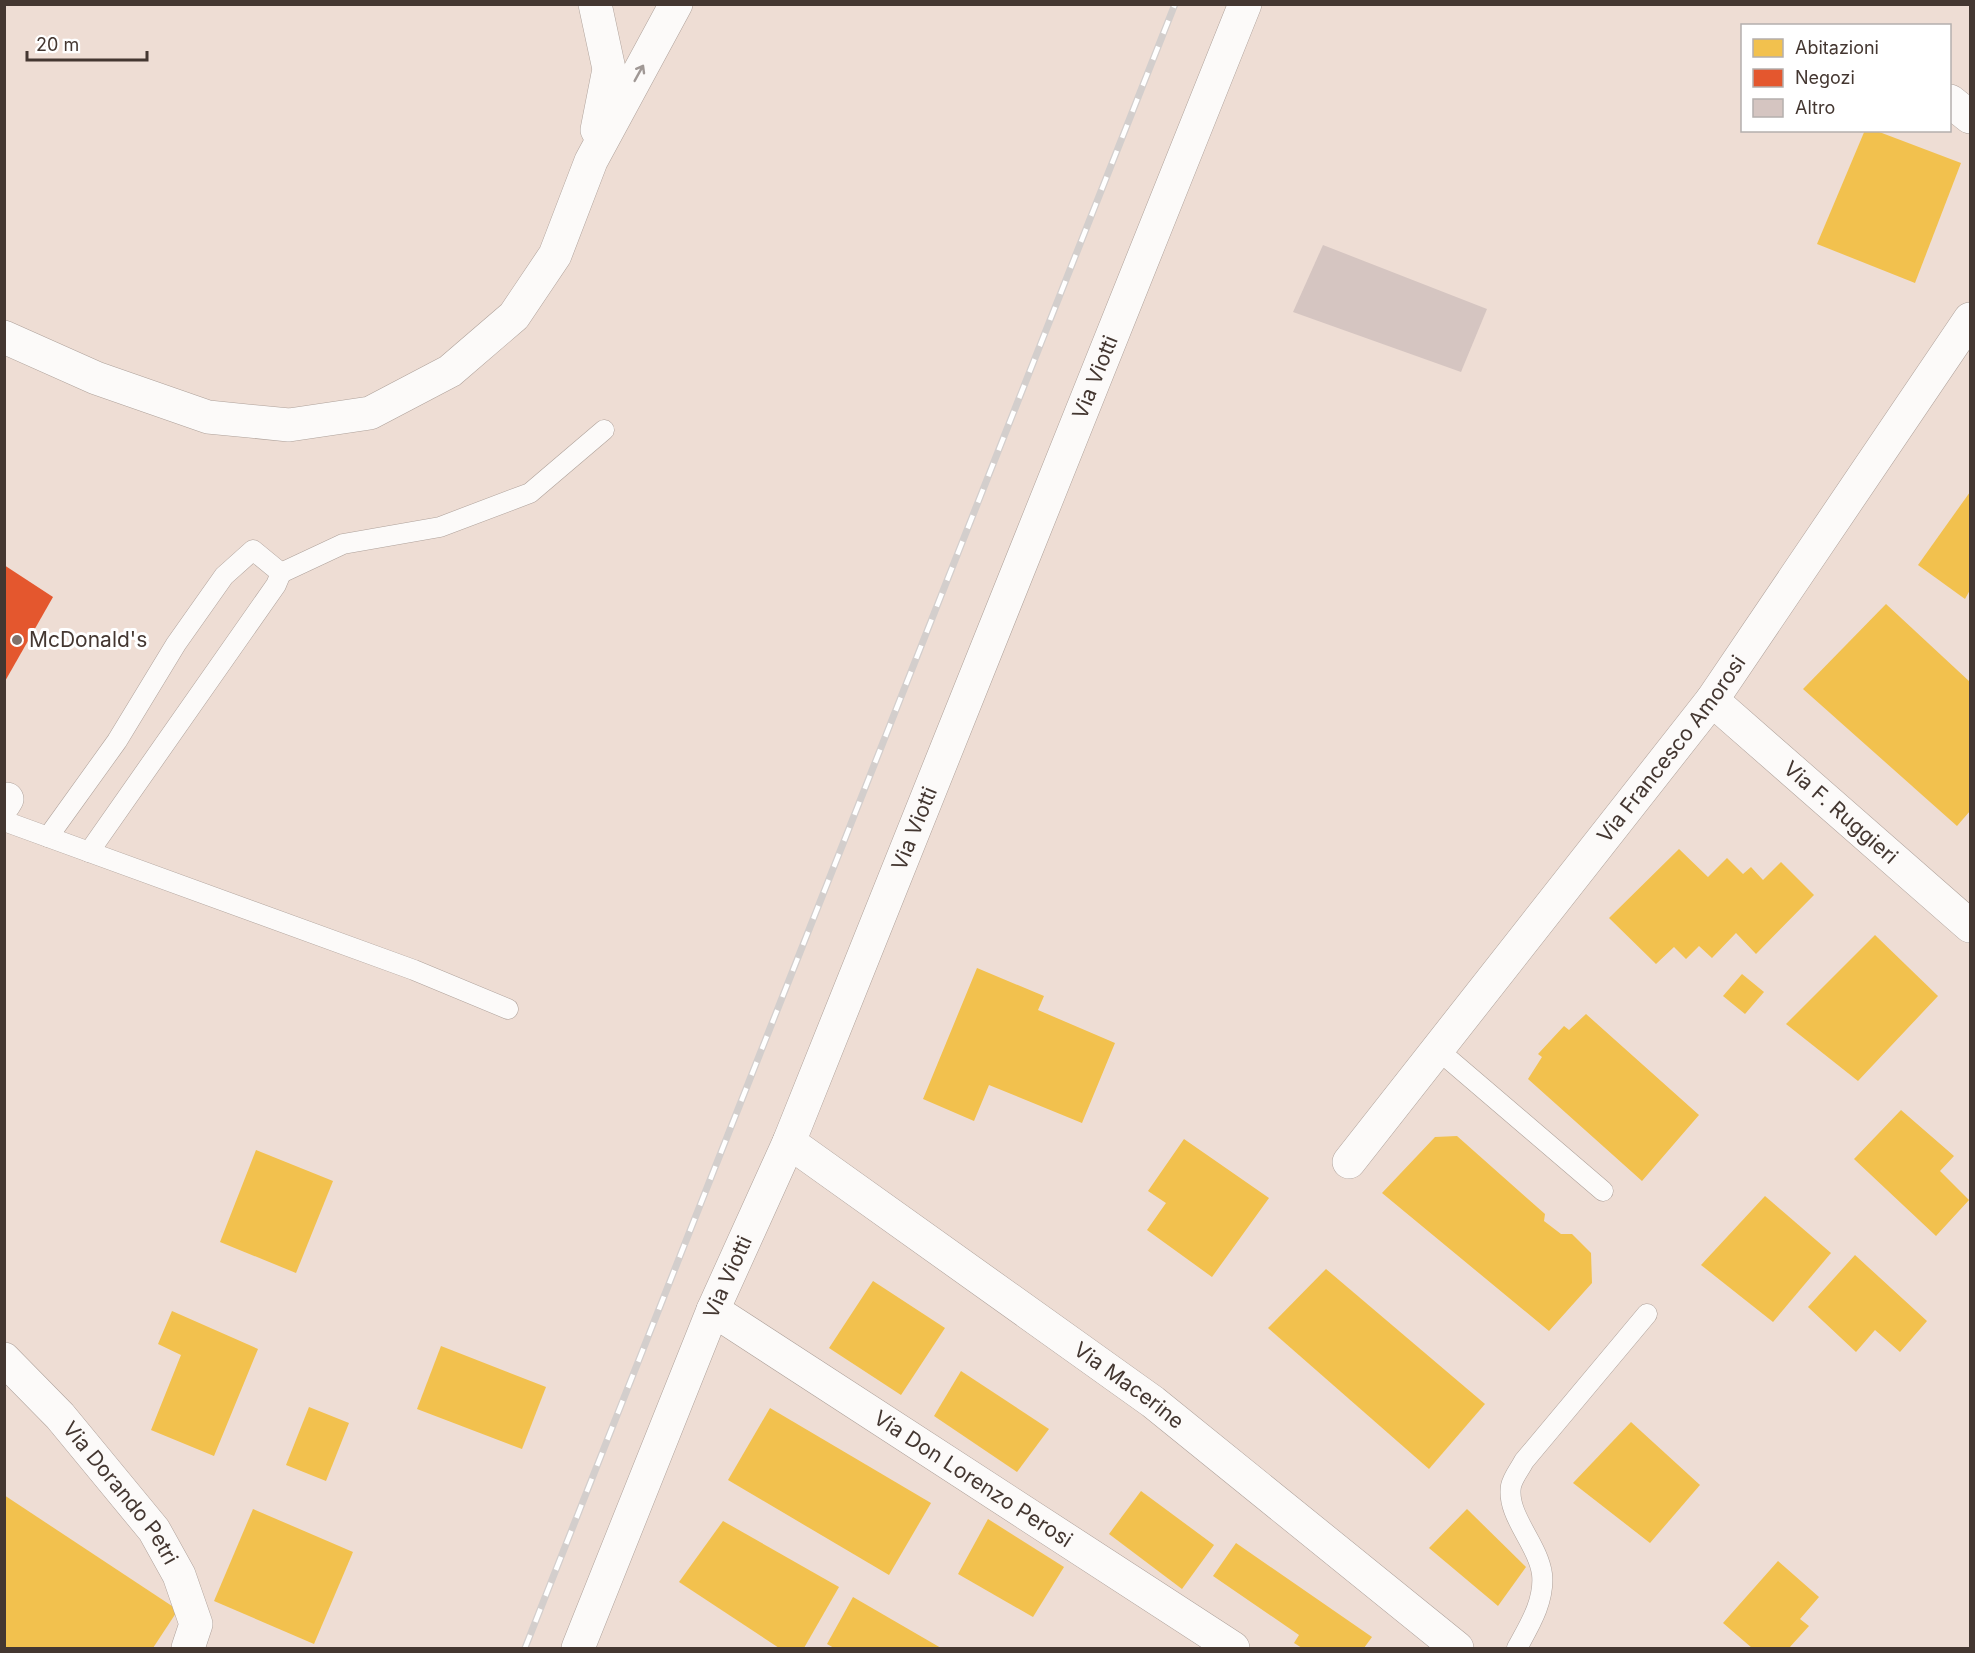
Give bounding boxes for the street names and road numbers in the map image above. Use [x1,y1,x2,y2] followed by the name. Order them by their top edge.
[1067,332,1123,423] street label: Via Viotti
[1592,651,1750,847] street label: Via Francesco Amorosi
[1779,756,1903,869] street label: Via F. Ruggieri
[886,783,942,874] street label: Via Viotti
[698,1232,757,1322] street label: Via Viotti
[1069,1337,1189,1434] street label: Via Macerine
[869,1405,1077,1552] street label: Via Don Lorenzo Perosi
[58,1416,184,1569] street label: Via Dorando Petri

